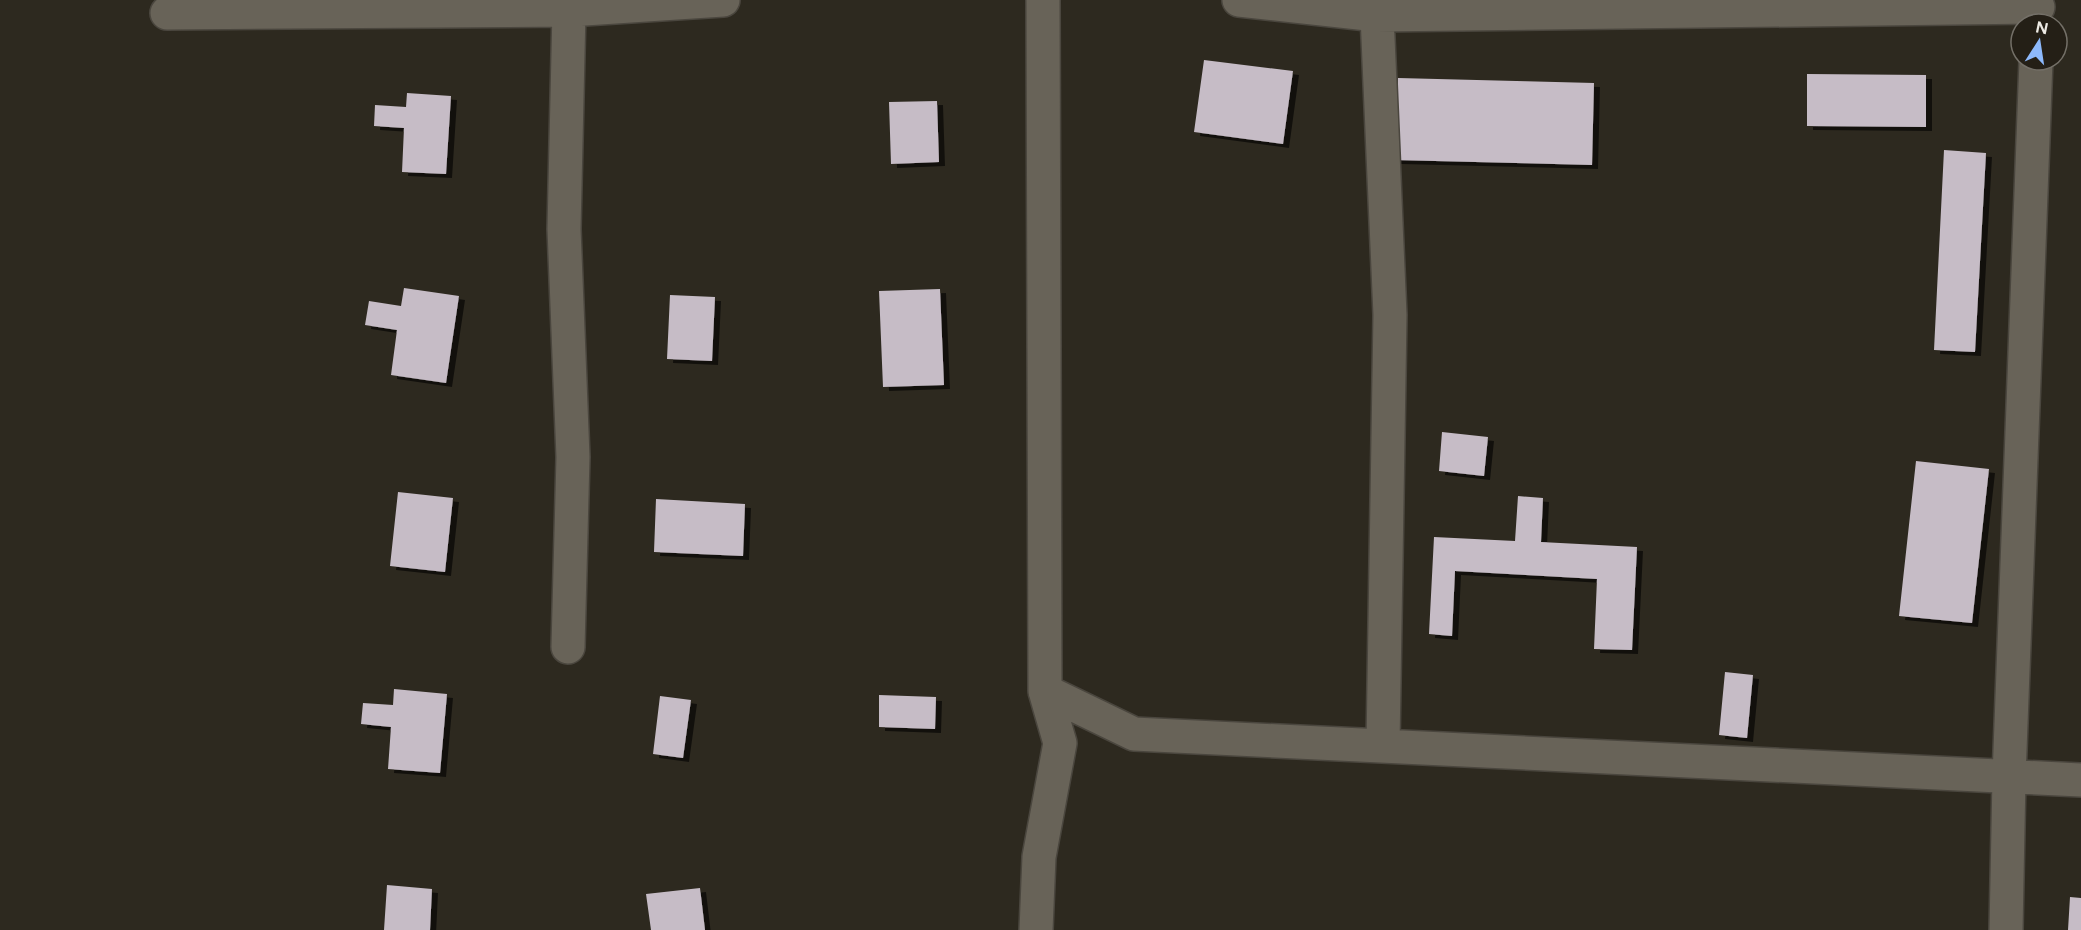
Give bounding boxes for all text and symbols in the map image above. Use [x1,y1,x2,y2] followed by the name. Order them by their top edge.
[2009,12,2069,72] north arrow
[2034,17,2050,38] text: N

